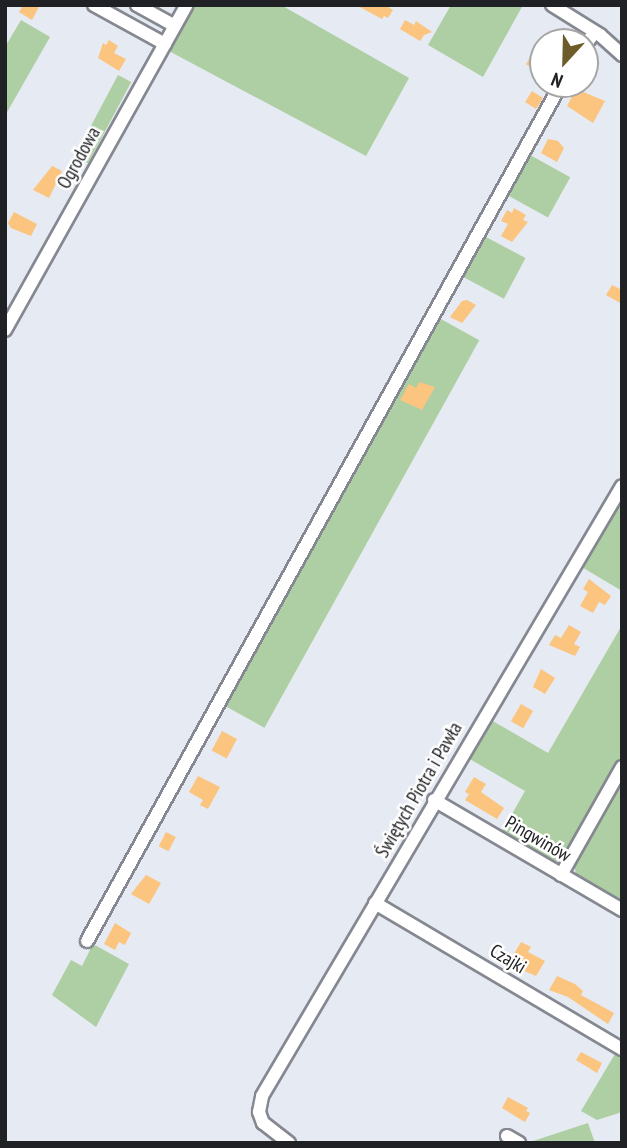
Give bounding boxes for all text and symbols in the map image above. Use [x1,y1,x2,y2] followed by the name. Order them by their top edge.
[529,28,599,98] north arrow
[548,68,566,94] text: N
[53,123,105,193] street label: Ogrodowa
[371,718,467,862] street label: Świętych Piotra i Pawła
[501,811,575,867] street label: Pingwinów
[486,939,530,979] street label: Czajki

